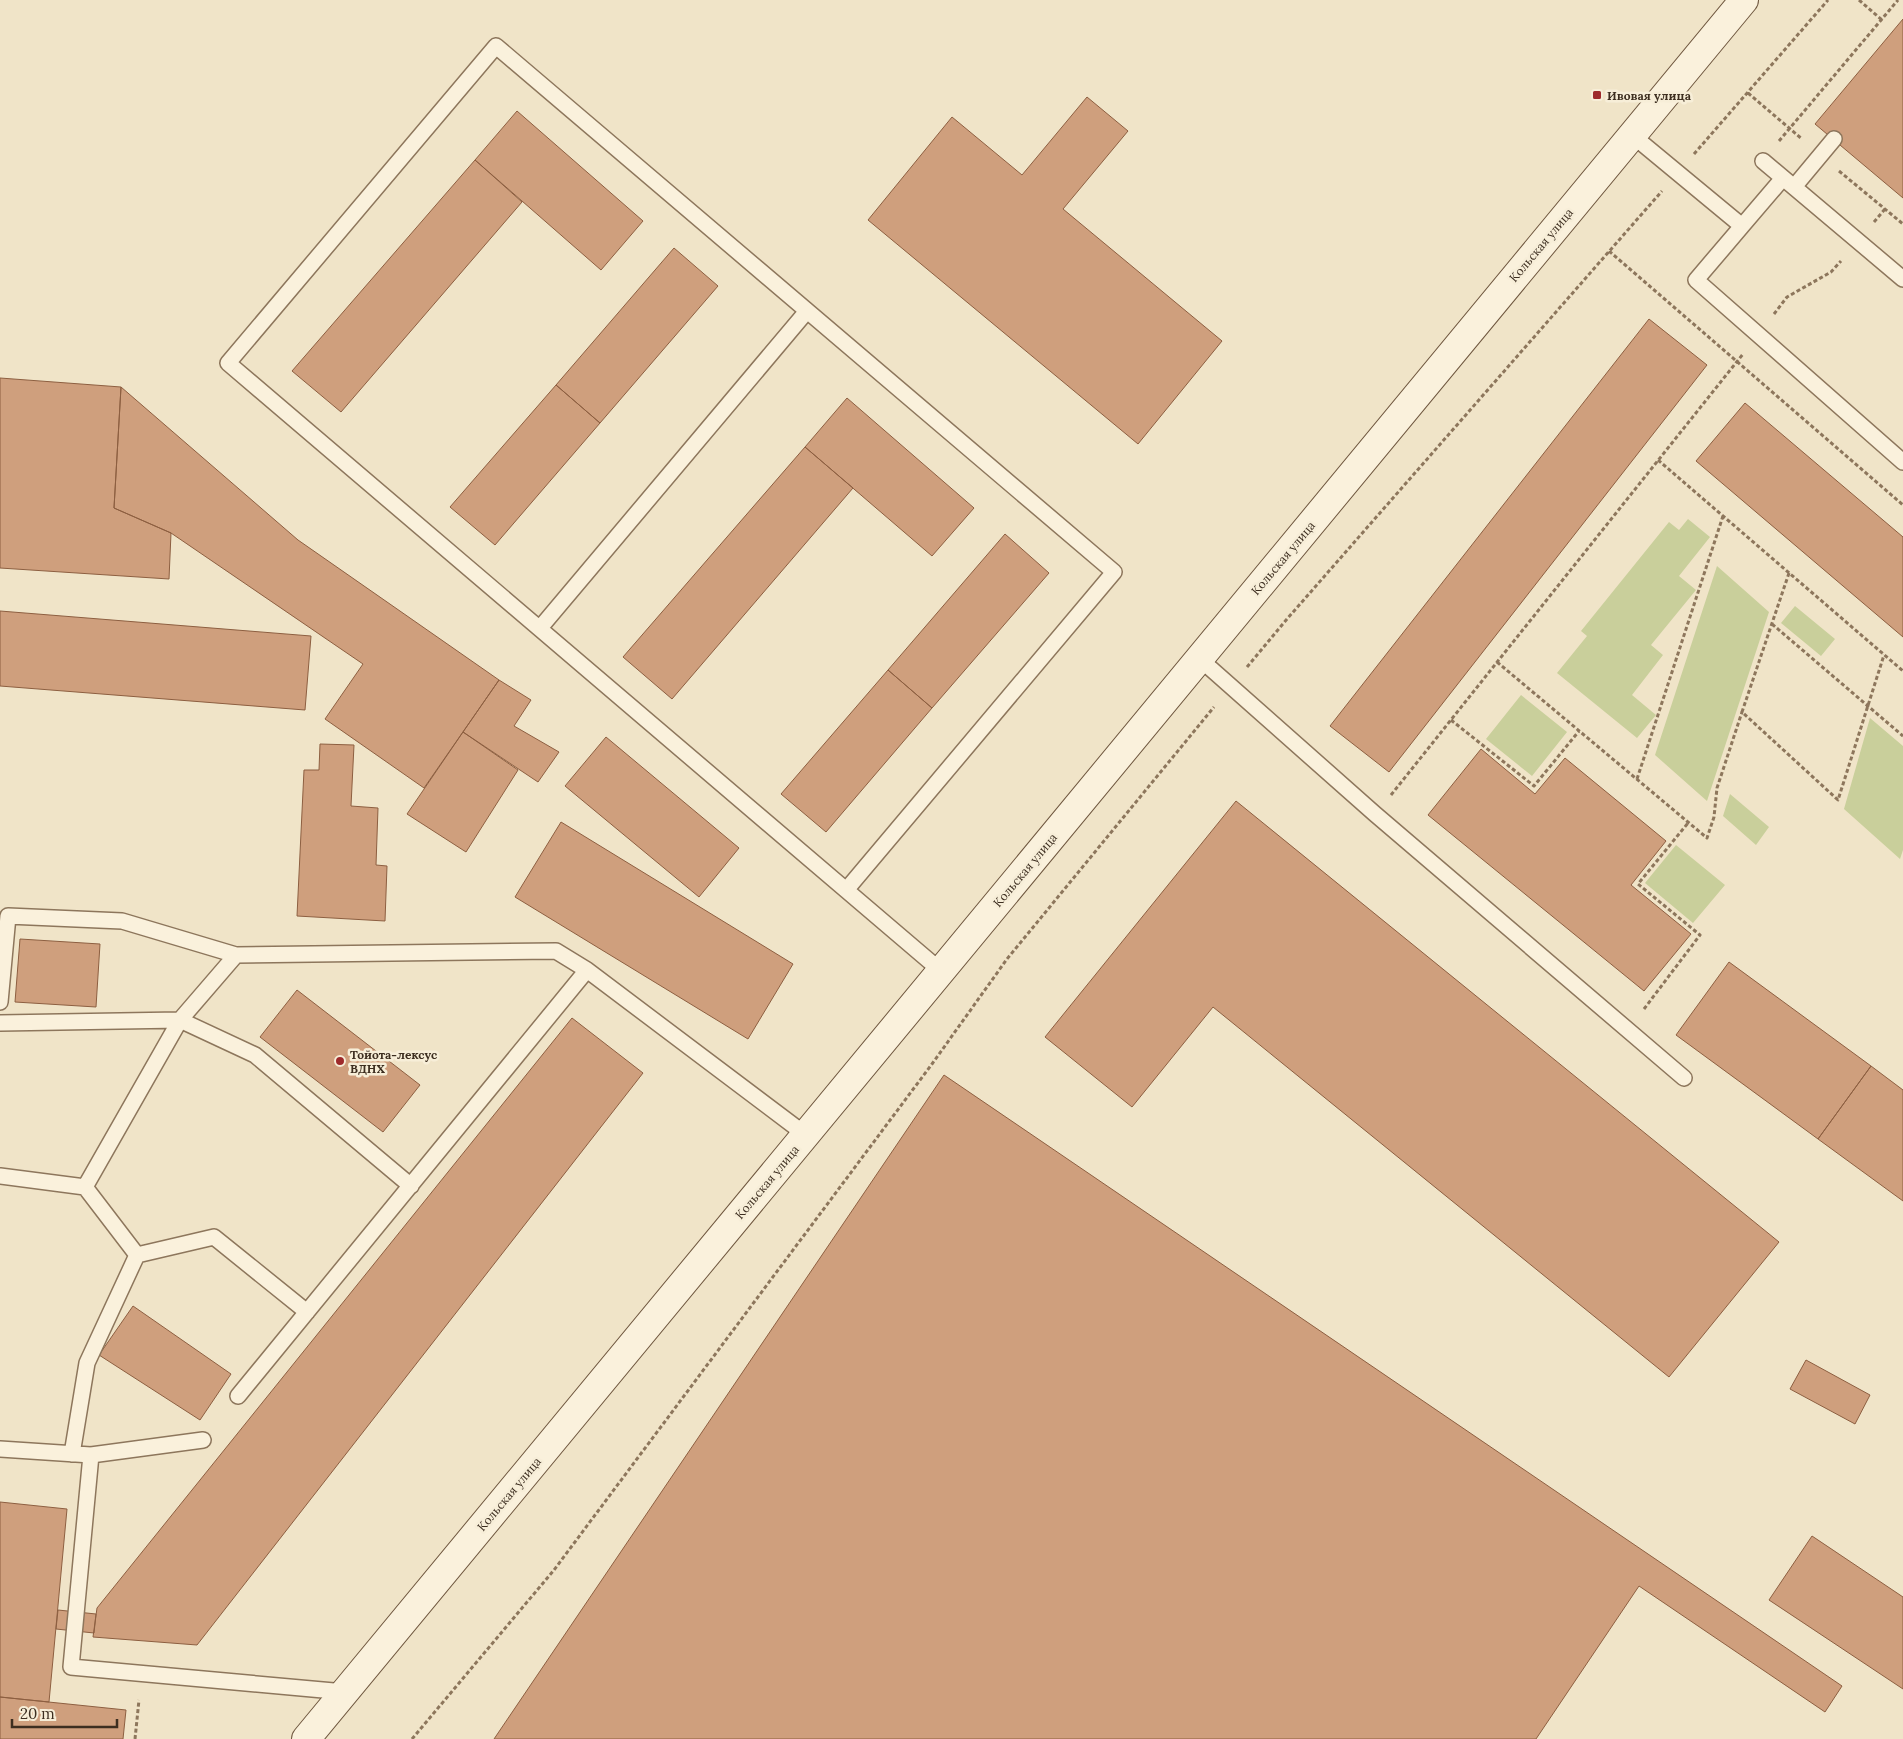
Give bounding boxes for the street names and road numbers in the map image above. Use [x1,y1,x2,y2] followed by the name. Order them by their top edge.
[1506,205,1576,285] street label: Кольская улица
[1248,518,1318,598] street label: Кольская улица
[990,830,1060,910] street label: Кольская улица
[732,1142,802,1222] street label: Кольская улица
[474,1454,544,1534] street label: Кольская улица

